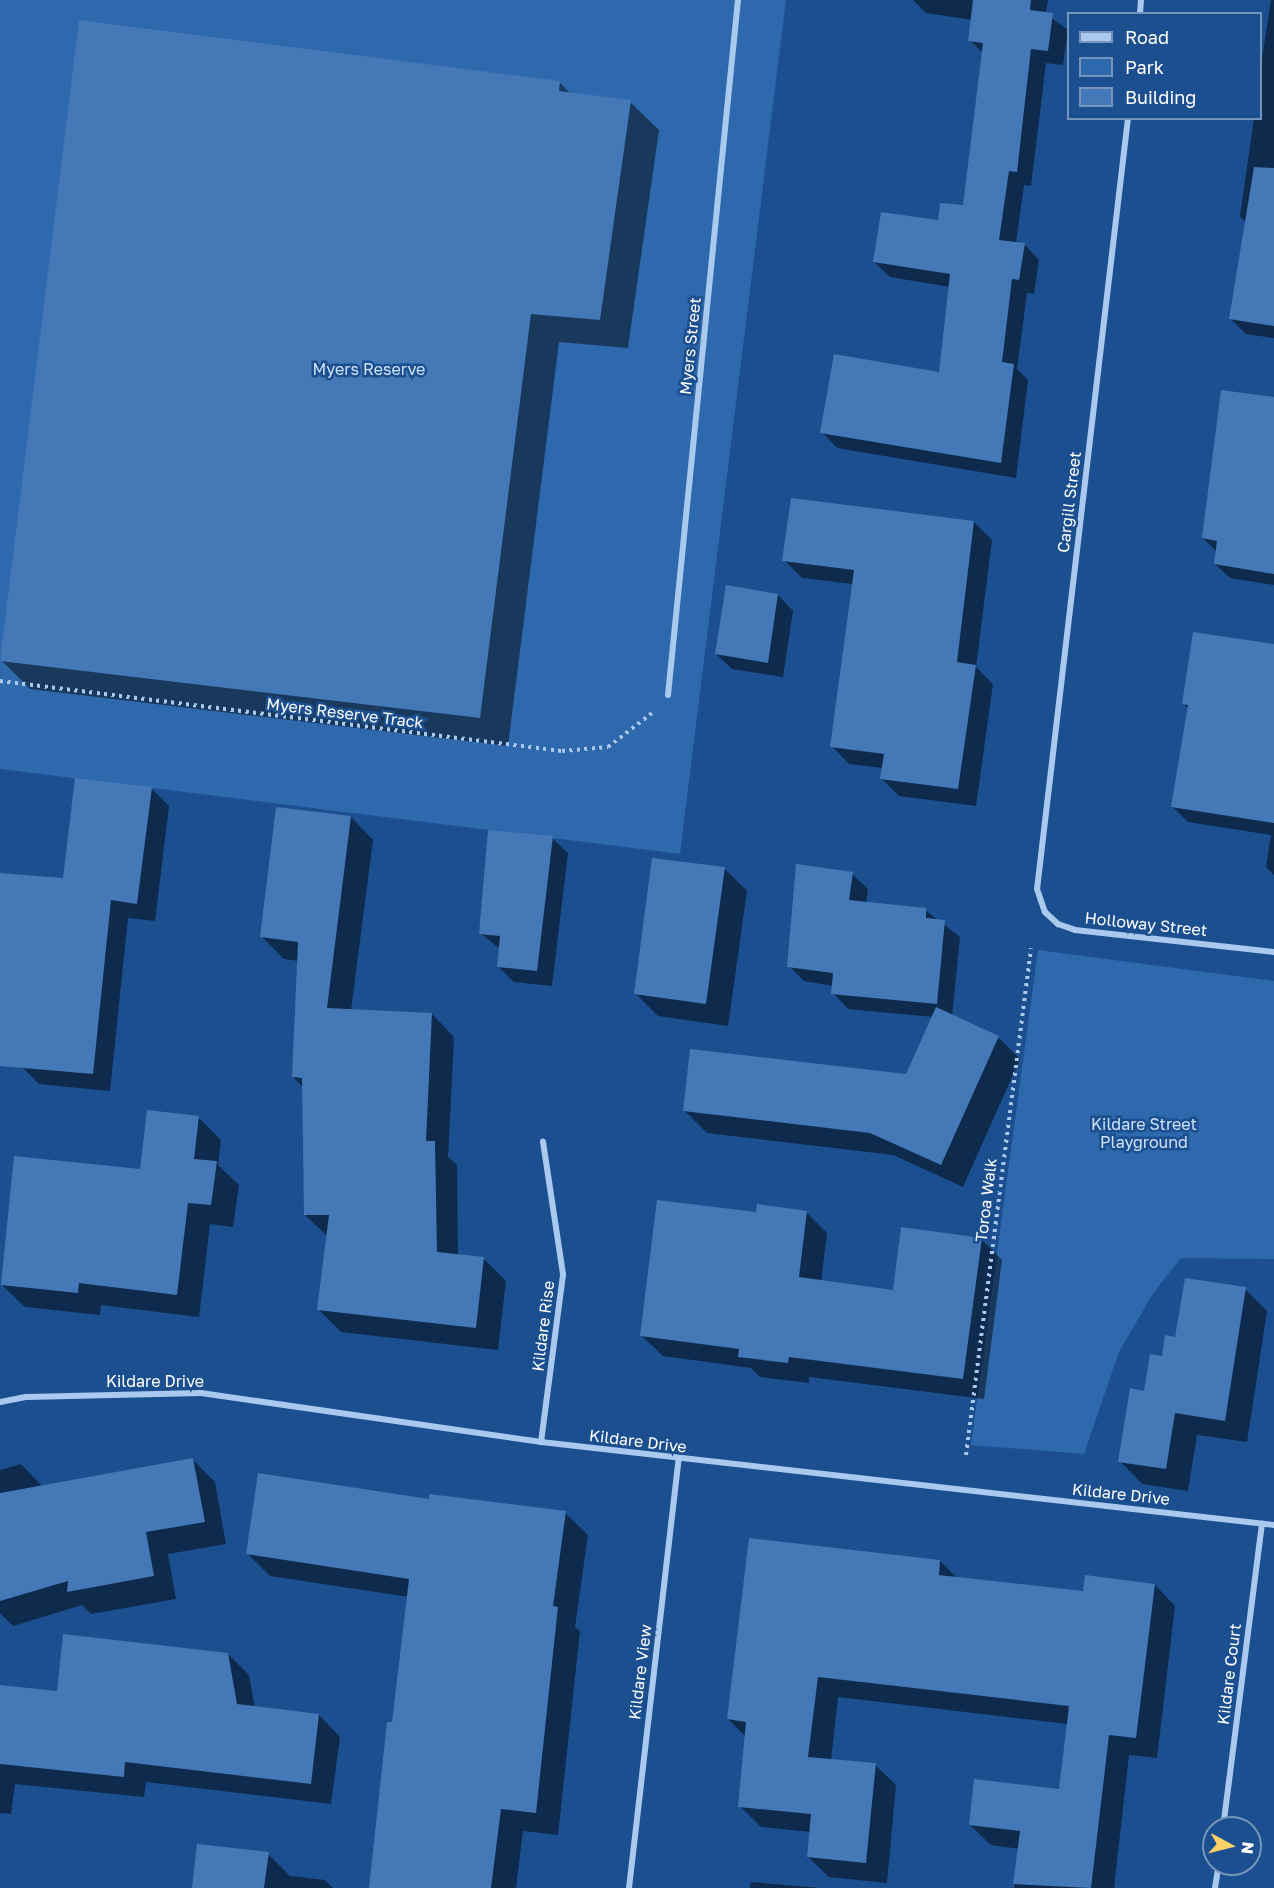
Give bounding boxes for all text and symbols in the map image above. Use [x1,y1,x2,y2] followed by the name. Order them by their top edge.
[1067,12,1262,120] legend
[1125,26,1169,48] text: Road
[1125,56,1164,78] text: Park
[1125,86,1196,108] text: Building
[675,296,705,396] street label: Myers Street
[313,359,425,379] park label: Myers Reserve
[1053,450,1085,554] street label: Cargill Street
[265,694,425,732] street label: Myers Reserve Track
[1084,908,1208,940] street label: Holloway Street
[1091,1114,1197,1152] park label: Kildare Street Playground
[971,1157,1001,1243] street label: Toroa Walk
[528,1279,558,1373] street label: Kildare Rise
[106,1371,204,1391] street label: Kildare Drive
[588,1425,688,1457] street label: Kildare Drive
[1071,1479,1171,1509] street label: Kildare Drive
[1213,1622,1245,1726] street label: Kildare Court
[625,1623,655,1721] street label: Kildare View
[1202,1816,1262,1876] north arrow
[1237,1841,1259,1855] text: N

